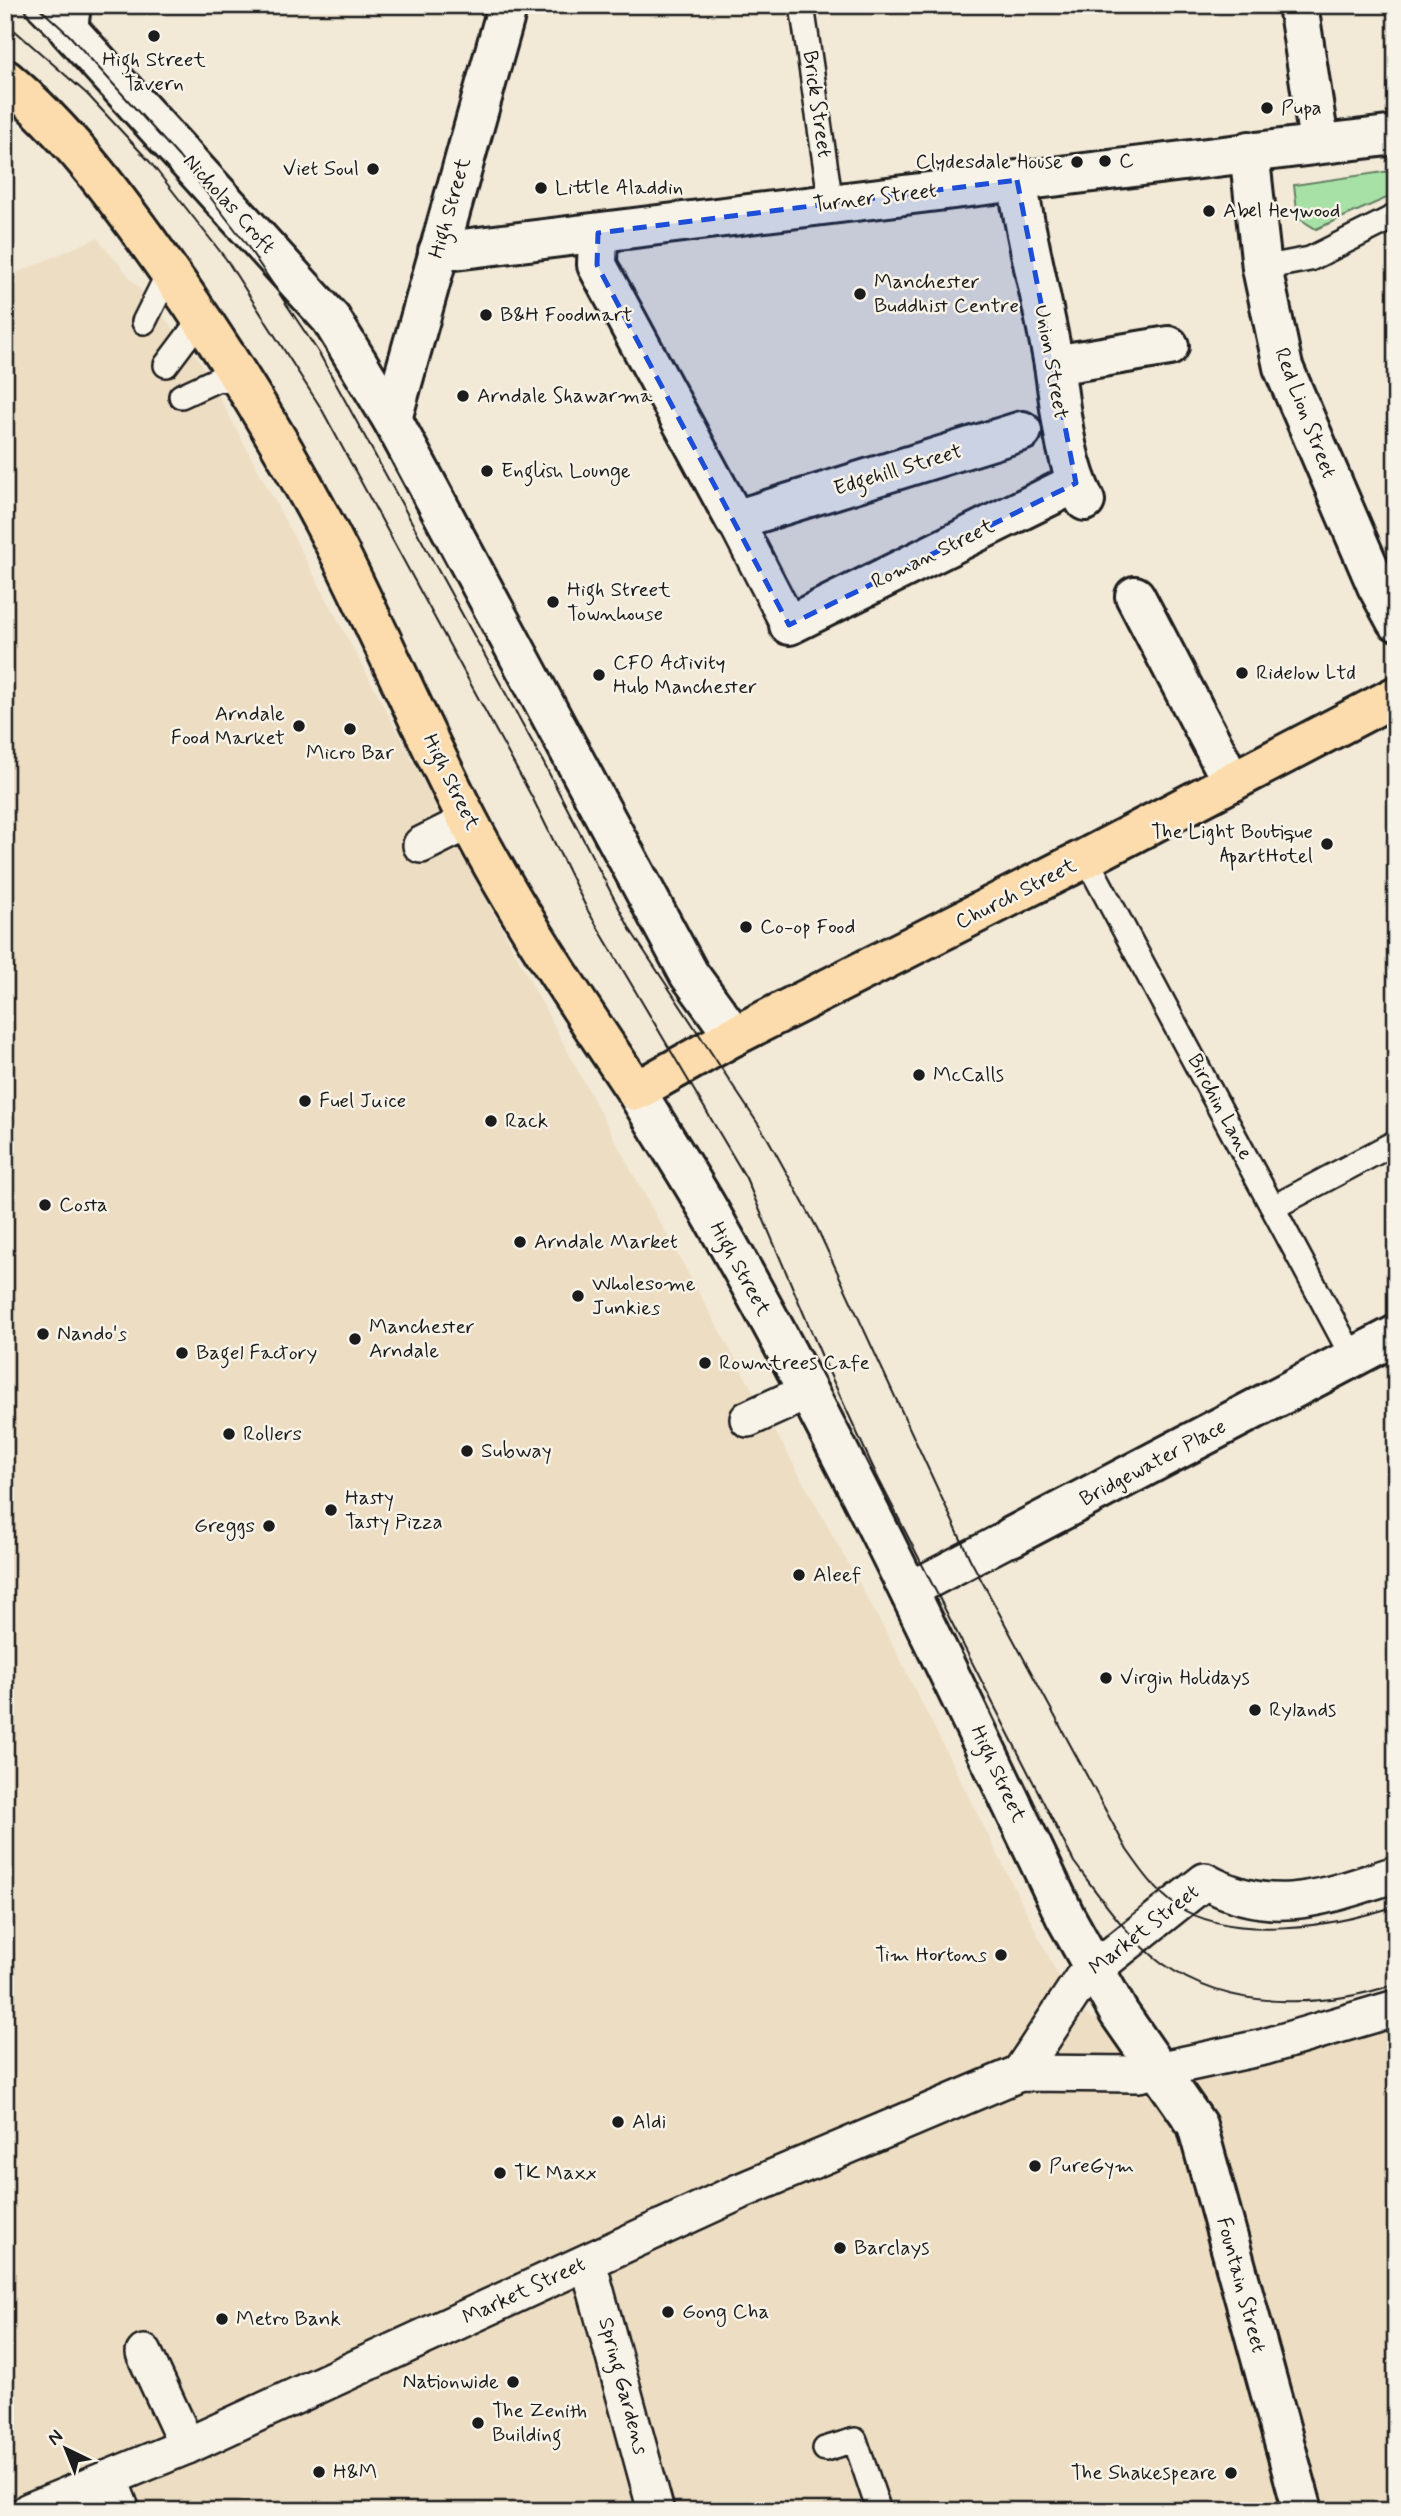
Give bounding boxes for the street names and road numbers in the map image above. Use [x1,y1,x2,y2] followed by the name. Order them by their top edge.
[796,49,838,159] street label: Brick Street
[176,148,282,260] street label: Nicholas Croft
[422,154,480,262] street label: High Street
[812,177,939,219] street label: Turner Street
[1027,302,1075,422] street label: Union Street
[1267,344,1343,482] street label: Red Lion Street
[830,437,966,505] street label: Edgehill Street
[867,512,1000,596] street label: Roman Street
[414,729,487,836] street label: High Street
[951,851,1082,936] street label: Church Street
[1180,1049,1260,1165] street label: Birchin Lane
[701,1217,778,1323] street label: High Street
[1075,1413,1231,1513] street label: Bridgewater Place
[962,1721,1033,1828] street label: High Street
[1083,1878,1205,1982] street label: Market Street
[1209,2214,1273,2356] street label: Fountain Street
[458,2250,590,2332] street label: Market Street
[589,2314,655,2458] street label: Spring Gardens

